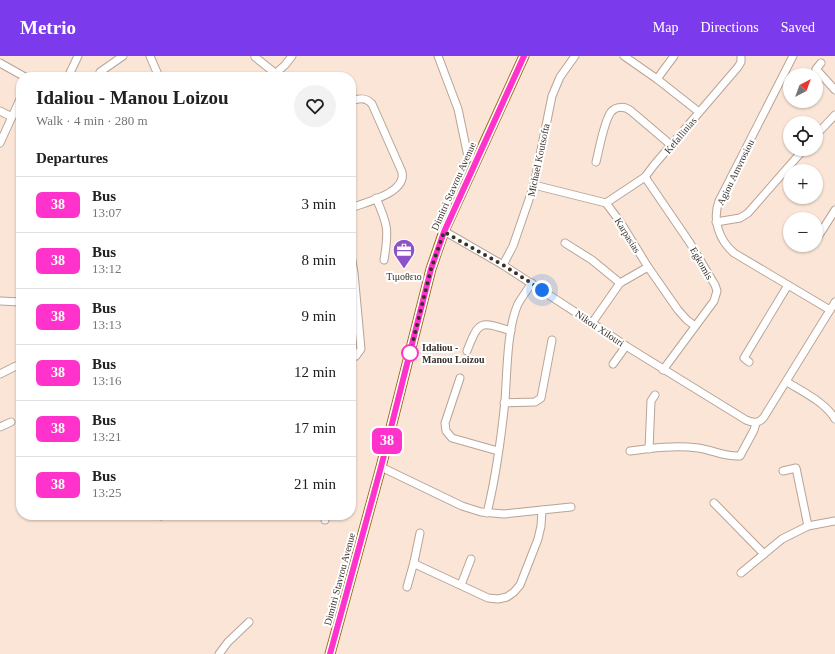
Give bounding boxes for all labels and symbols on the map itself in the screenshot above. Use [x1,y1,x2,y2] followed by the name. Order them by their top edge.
[783,68,823,108] north arrow
[662,115,699,156] street label: Kefallinias
[525,122,552,198] street label: Michael Koutsofta
[715,137,756,207] street label: Agiou Amvrosiou
[429,140,478,232] street label: Dimitri Stavrou Avenue
[612,216,643,255] street label: Karpasias
[391,237,417,270] office icon: Τιμοθειο
[688,245,715,281] street label: Egkomis
[386,271,422,282] place label: Τιμοθειο
[532,280,552,300] your location
[573,308,626,349] street label: Nikou Xilouri
[422,342,485,365] place label: Idaliou - Manou Loizou
[401,344,419,362] marker: Idaliou - Manou Loizou
[369,428,405,454] line badge: 38
[322,531,357,627] street label: Dimitri Stavrou Avenue

